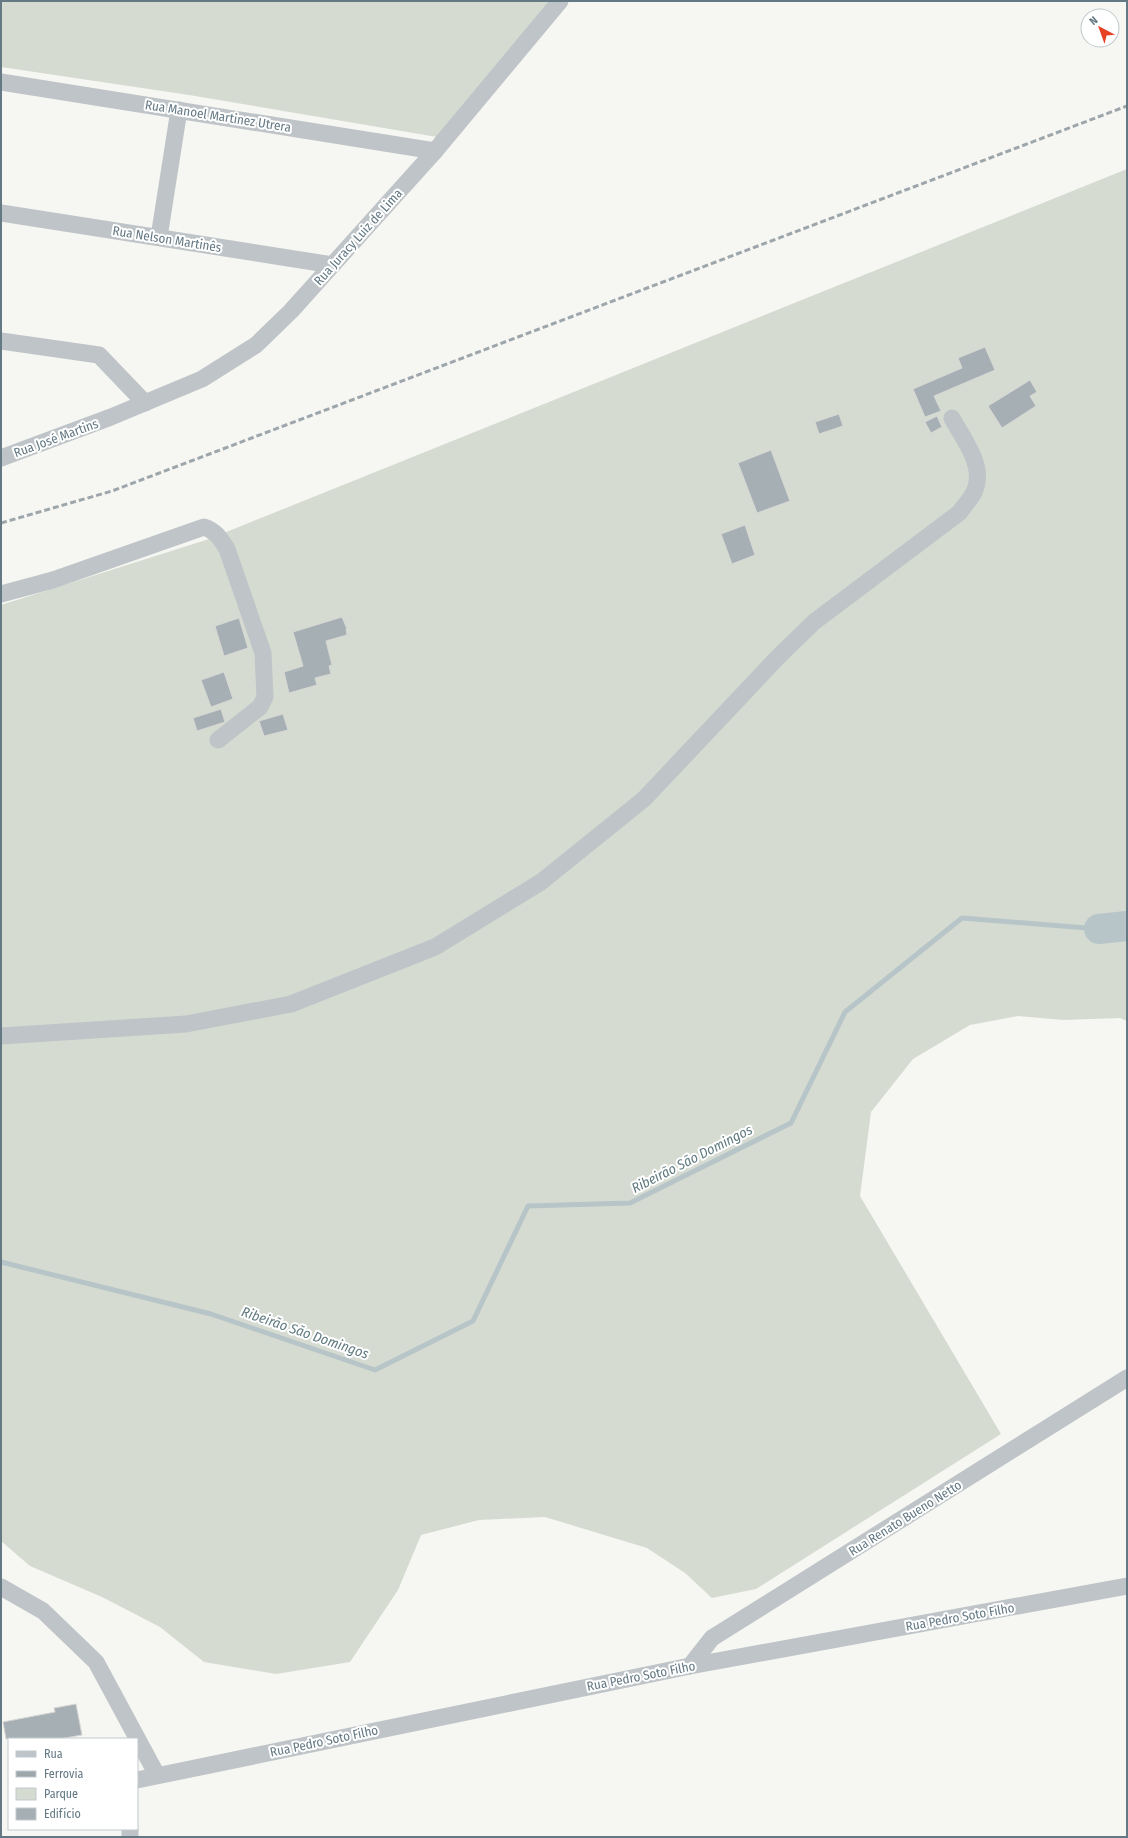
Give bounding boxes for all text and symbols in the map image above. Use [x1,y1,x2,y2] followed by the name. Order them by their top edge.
[1080,8,1120,48] north arrow
[1087,14,1101,28] text: N
[144,97,292,135] street label: Rua Manoel Martinez Utrera
[311,186,405,288] street label: Rua Juracy Luiz de Lima
[112,223,223,255] street label: Rua Nelson Martinês
[12,416,101,460] street label: Rua José Martins
[629,1121,755,1197] water label: Ribeirão São Domingos
[239,1303,371,1363] water label: Ribeirão São Domingos
[846,1477,964,1559] street label: Rua Renato Bueno Netto
[904,1600,1016,1634] street label: Rua Pedro Soto Filho
[586,1658,697,1694] street label: Rua Pedro Soto Filho
[269,1722,380,1760] street label: Rua Pedro Soto Filho
[8,1738,138,1830] legend
[44,1747,63,1761] text: Rua
[44,1767,83,1781] text: Ferrovia
[44,1787,78,1801] text: Parque
[44,1807,81,1821] text: Edifício

